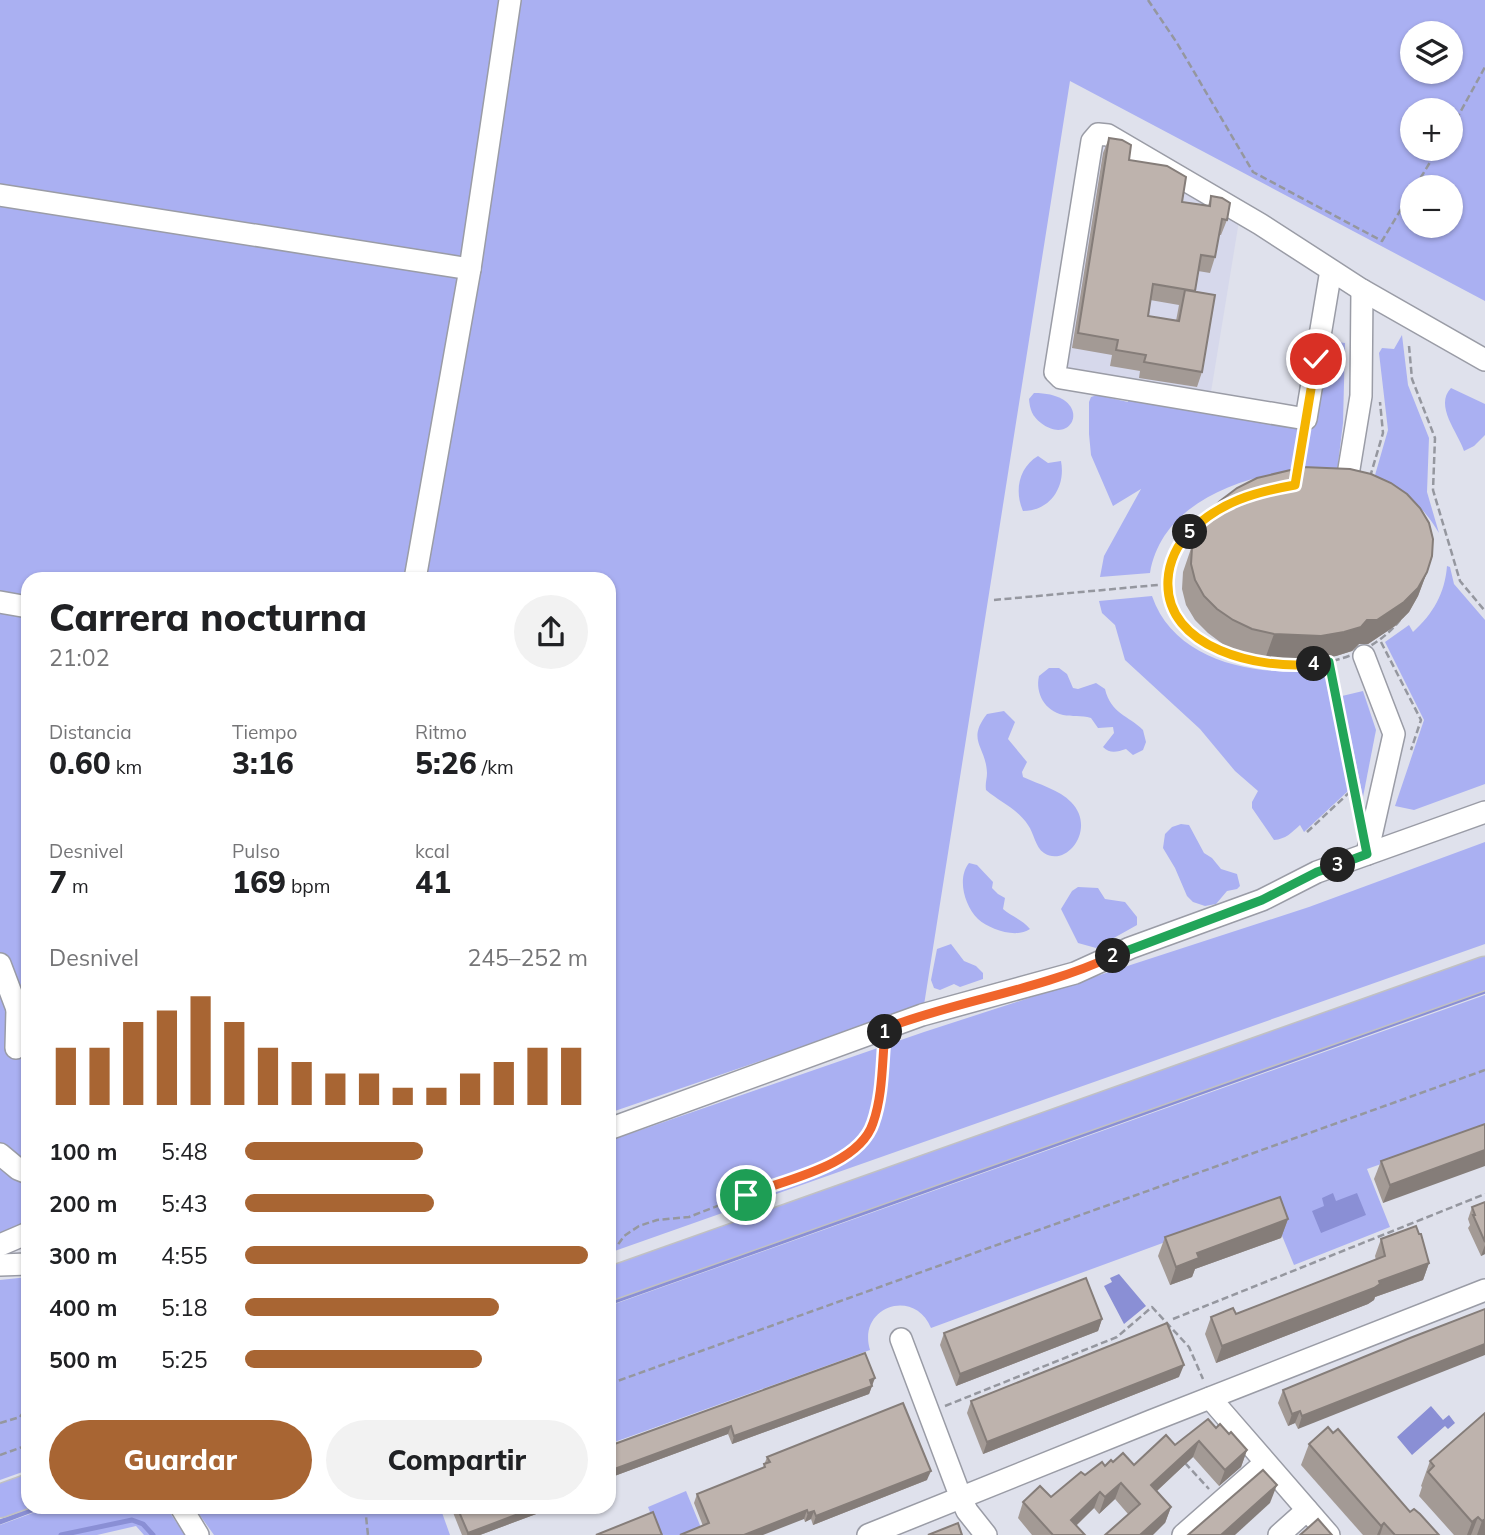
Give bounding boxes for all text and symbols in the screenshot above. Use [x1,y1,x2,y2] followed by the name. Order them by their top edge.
[1400,21,1463,238] map controls
[1400,21,1463,84] button: layers
[1400,98,1463,161] button: +
[1400,175,1463,238] button: −
[1286,329,1346,389] pin
[1297,340,1335,378] icon: check
[1172,514,1208,550] pin: 5
[1184,519,1195,543] text: 5
[49,593,367,641] text: Carrera nocturna
[514,595,588,669] button: share
[49,643,109,672] text: 21:02
[1296,646,1332,682] pin: 4
[1308,651,1319,675] text: 4
[49,720,132,744] text: Distancia
[232,720,297,744] text: Tiempo
[415,720,467,744] text: Ritmo
[49,744,111,782] text: 0.60
[232,744,294,782] text: 3:16
[415,744,477,782] text: 5:26
[111,755,142,779] text: km
[477,755,514,779] text: /km
[49,839,123,863] text: Desnivel
[232,839,280,863] text: Pulso
[415,839,450,863] text: kcal
[1320,848,1356,882] pin: 3
[1332,852,1343,876] text: 3
[49,863,67,901] text: 7
[232,863,286,901] text: 169
[415,863,451,901] text: 41
[67,874,89,898] text: m
[286,874,330,898] text: bpm
[1096,939,1130,974] pin: 2
[49,943,139,972] text: Desnivel
[467,943,588,972] text: 245–252 m
[1107,943,1118,967] text: 2
[868,1014,903,1050] pin: 1
[879,1019,890,1043] text: 1
[49,1137,117,1166] text: 100 m
[161,1137,208,1166] text: 5:48
[716,1165,776,1225] pin
[727,1176,765,1214] icon: arrive
[49,1189,117,1218] text: 200 m
[161,1189,208,1218] text: 5:43
[49,1241,117,1270] text: 300 m
[161,1241,208,1270] text: 4:55
[49,1293,117,1322] text: 400 m
[161,1293,208,1322] text: 5:18
[49,1345,117,1374] text: 500 m
[161,1345,208,1374] text: 5:25
[49,1420,312,1500] button: Guardar
[326,1420,588,1500] button: Compartir

